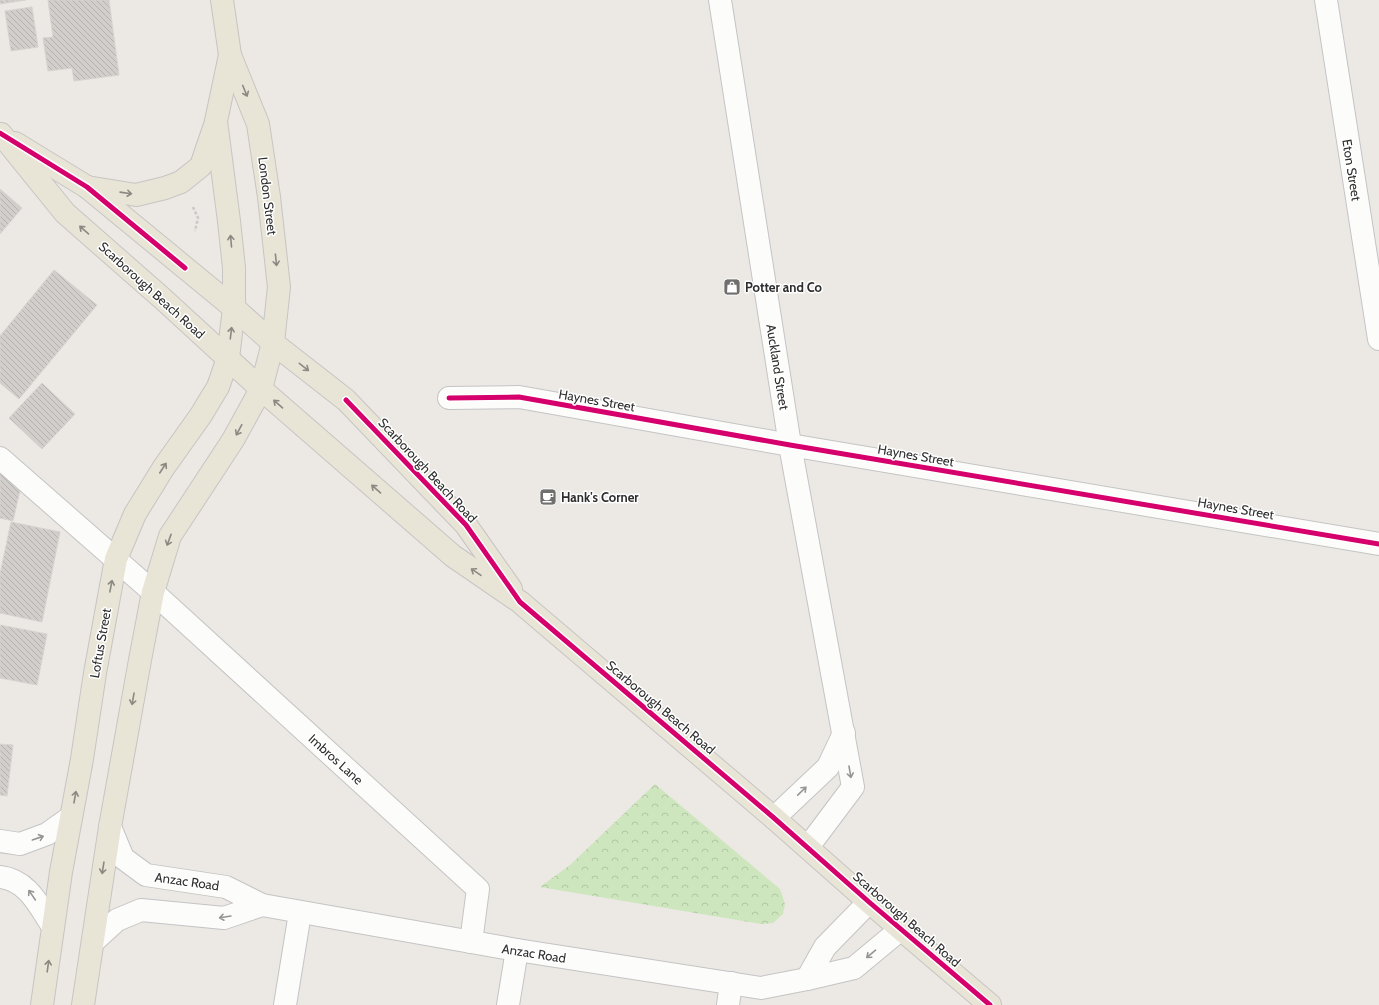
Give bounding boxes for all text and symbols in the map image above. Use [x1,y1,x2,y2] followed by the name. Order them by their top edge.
[241,85,249,97] one-way arrow
[1339,138,1365,203] street label: Eton Street
[255,156,281,237] street label: London Street
[119,189,132,197] one-way arrow
[79,225,89,234] one-way arrow
[228,235,235,248] one-way arrow
[96,238,208,342] street label: Scarborough Beach Road
[272,253,280,266] one-way arrow
[722,277,742,297] shop icon: Potter and Co
[745,279,823,295] place label: Potter and Co
[763,323,793,412] street label: Auckland Street
[227,327,235,340] one-way arrow
[298,362,309,371] one-way arrow
[558,385,637,415] street label: Haynes Street
[273,399,283,408] one-way arrow
[375,414,481,526] street label: Scarborough Beach Road
[234,424,242,436] one-way arrow
[877,440,956,470] street label: Haynes Street
[160,462,168,474] one-way arrow
[371,484,382,493] one-way arrow
[538,487,558,507] cafe icon: Hank's Corner
[561,489,639,505] place label: Hank's Corner
[1197,493,1276,523] street label: Haynes Street
[165,533,173,545] one-way arrow
[471,568,482,576] one-way arrow
[107,580,115,593] one-way arrow
[86,606,114,679] street label: Loftus Street
[603,657,719,757] street label: Scarborough Beach Road
[129,692,137,705] one-way arrow
[305,730,367,788] street label: Imbros Lane
[847,765,855,778] one-way arrow
[797,786,807,795] one-way arrow
[71,790,79,803] one-way arrow
[32,833,44,841] one-way arrow
[99,861,107,874] one-way arrow
[850,868,964,970] street label: Scarborough Beach Road
[154,869,220,893] street label: Anzac Road
[28,890,36,901] one-way arrow
[219,913,232,921] one-way arrow
[501,940,567,966] street label: Anzac Road
[865,949,876,958] one-way arrow
[44,960,52,973] one-way arrow

